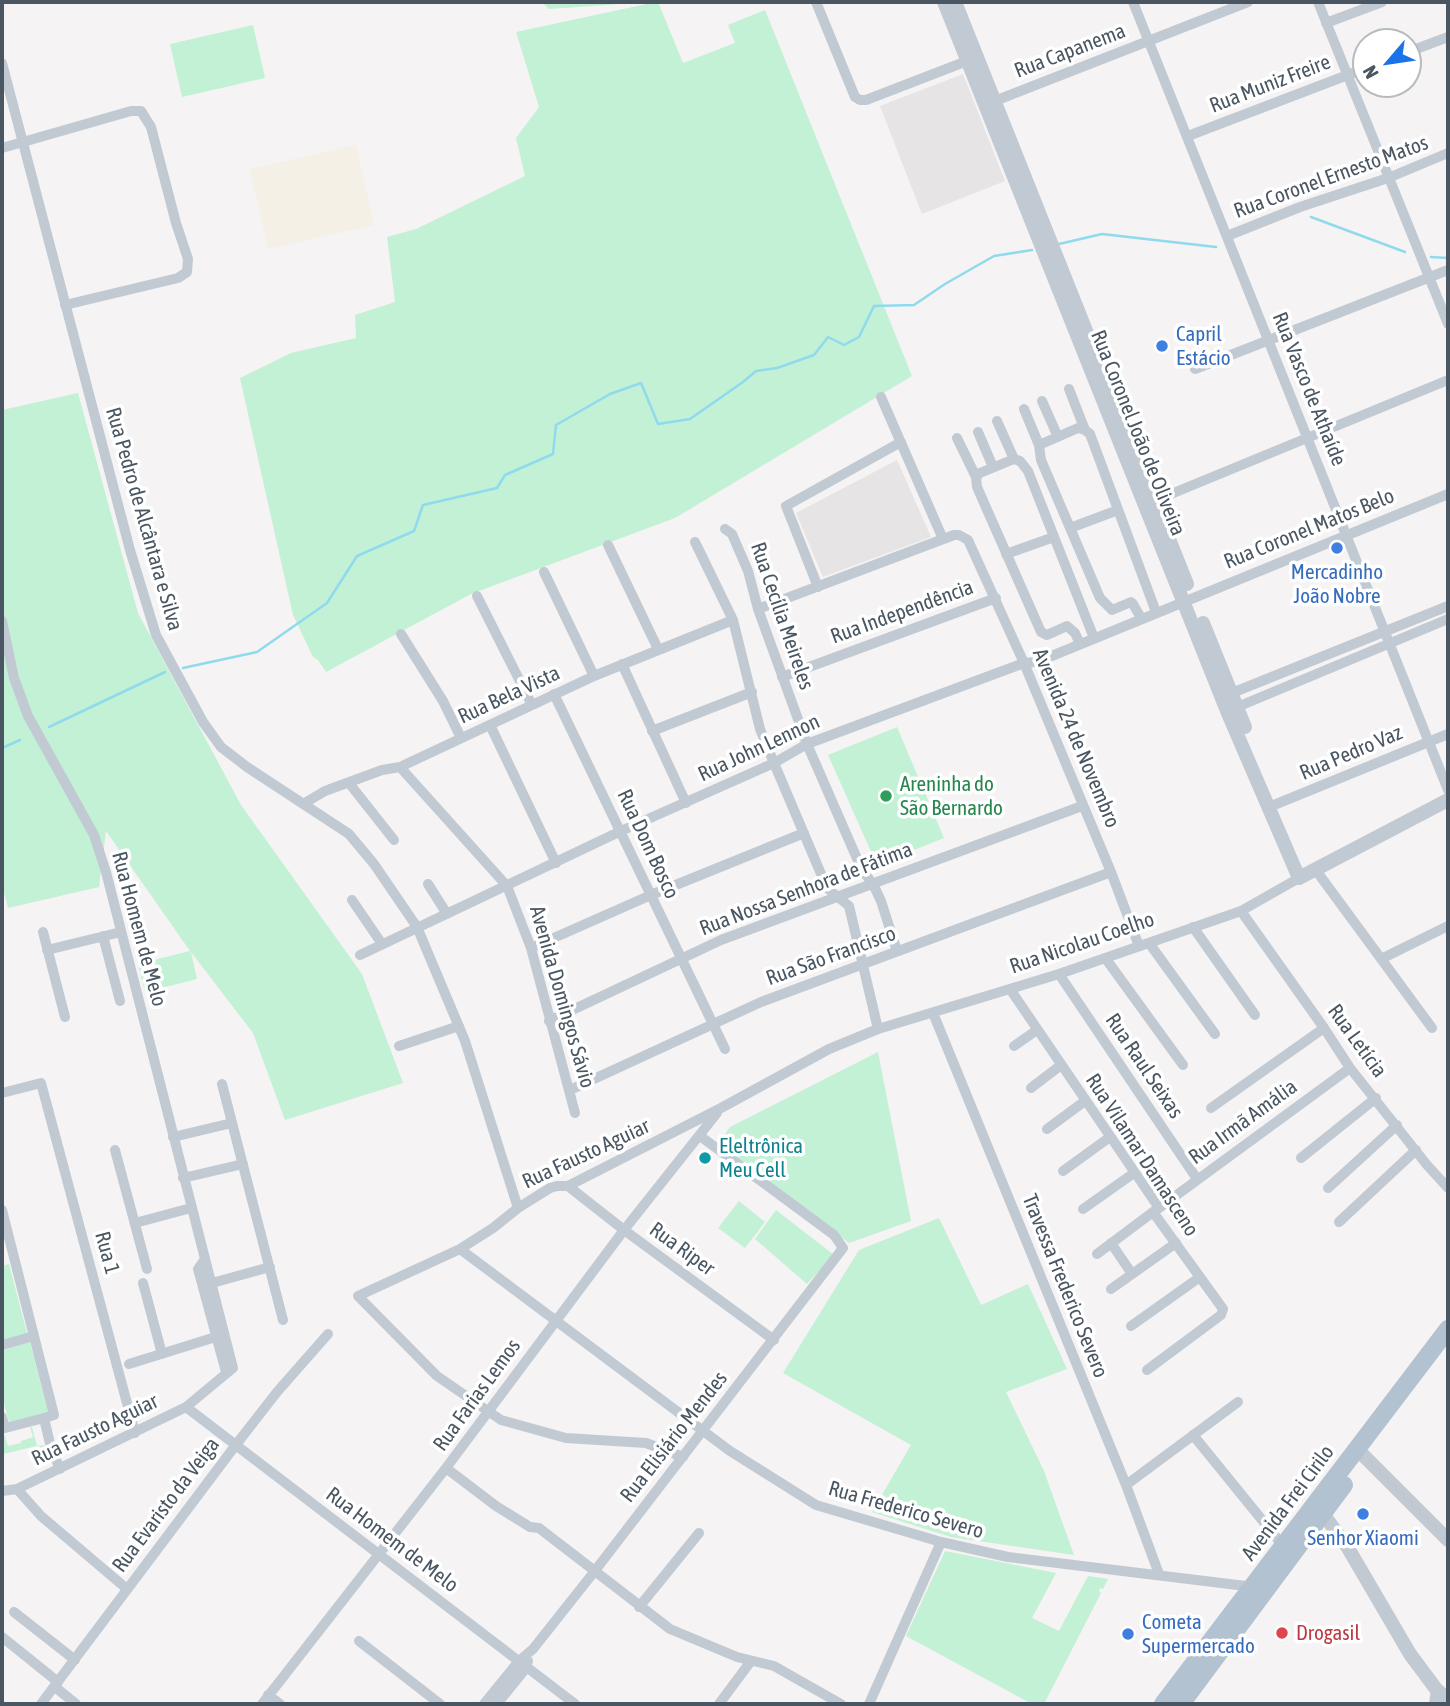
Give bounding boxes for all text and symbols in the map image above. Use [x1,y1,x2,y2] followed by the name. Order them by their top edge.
[1011,18,1129,84] street label: Rua Capanema
[1352,28,1422,98] north arrow
[1206,49,1334,119] street label: Rua Muniz Freire
[1358,62,1383,82] text: N
[1231,130,1431,224] street label: Rua Coronel Ernesto Matos
[1267,308,1351,470] street label: Rua Vasco de Athaíde
[1176,321,1231,371] place label: Capril Estácio
[1085,327,1191,539] street label: Rua Coronel João de Oliveira
[1154,338,1170,354] marker: Capril Estácio
[100,404,188,634] street label: Rua Pedro de Alcântara e Silva
[1220,483,1398,575] street label: Rua Coronel Matos Belo
[745,539,819,693] street label: Rua Cecília Meireles
[1329,540,1345,556] marker: Mercadinho João Nobre
[1291,559,1383,609] place label: Mercadinho João Nobre
[827,575,977,649] street label: Rua Independência
[1027,645,1125,831] street label: Avenida 24 de Novembro
[454,660,564,730] street label: Rua Bela Vista
[694,709,824,787] street label: Rua John Lennon
[1296,720,1406,786] street label: Rua Pedro Vaz
[900,771,1003,821] place label: Areninha do São Bernardo
[612,785,684,903] street label: Rua Dom Bosco
[878,788,894,804] marker: Areninha do São Bernardo
[696,837,916,941] street label: Rua Nossa Senhora de Fátima
[106,849,172,1009] street label: Rua Homem de Melo
[524,903,600,1091] street label: Avenida Domingos Sávio
[1007,907,1157,979] street label: Rua Nicolau Coelho
[763,921,899,991] street label: Rua São Francisco
[1322,1000,1392,1082] street label: Rua Letícia
[1100,1009,1188,1123] street label: Rua Raul Seixas
[1080,1069,1204,1241] street label: Rua Vilamar Damasceno
[1184,1074,1302,1170] street label: Rua Irmã Amália
[518,1114,654,1194] street label: Rua Fausto Aguiar
[719,1133,803,1183] place label: Eleltrônica Meu Cell
[697,1150,713,1166] marker: Eleltrônica Meu Cell
[1017,1190,1113,1382] street label: Travessa Frederico Severo
[645,1217,719,1281] street label: Rua Riper
[89,1229,125,1277] street label: Rua 1
[428,1334,526,1456] street label: Rua Farias Lemos
[615,1367,733,1507] street label: Rua Elisiário Mendes
[28,1389,162,1471] street label: Rua Fausto Aguiar
[107,1433,225,1577] street label: Rua Evaristo da Veiga
[1236,1440,1340,1566] street label: Avenida Frei Cirilo
[826,1476,986,1544] street label: Rua Frederico Severo
[321,1482,463,1598] street label: Rua Homem de Melo
[1355,1506,1371,1522] marker: Senhor Xiaomi
[1307,1525,1419,1551] place label: Senhor Xiaomi
[1142,1609,1255,1659] place label: Cometa Supermercado
[1296,1620,1360,1646] place label: Drogasil
[1274,1625,1290,1641] marker: Drogasil
[1120,1626,1136,1642] marker: Cometa Supermercado

